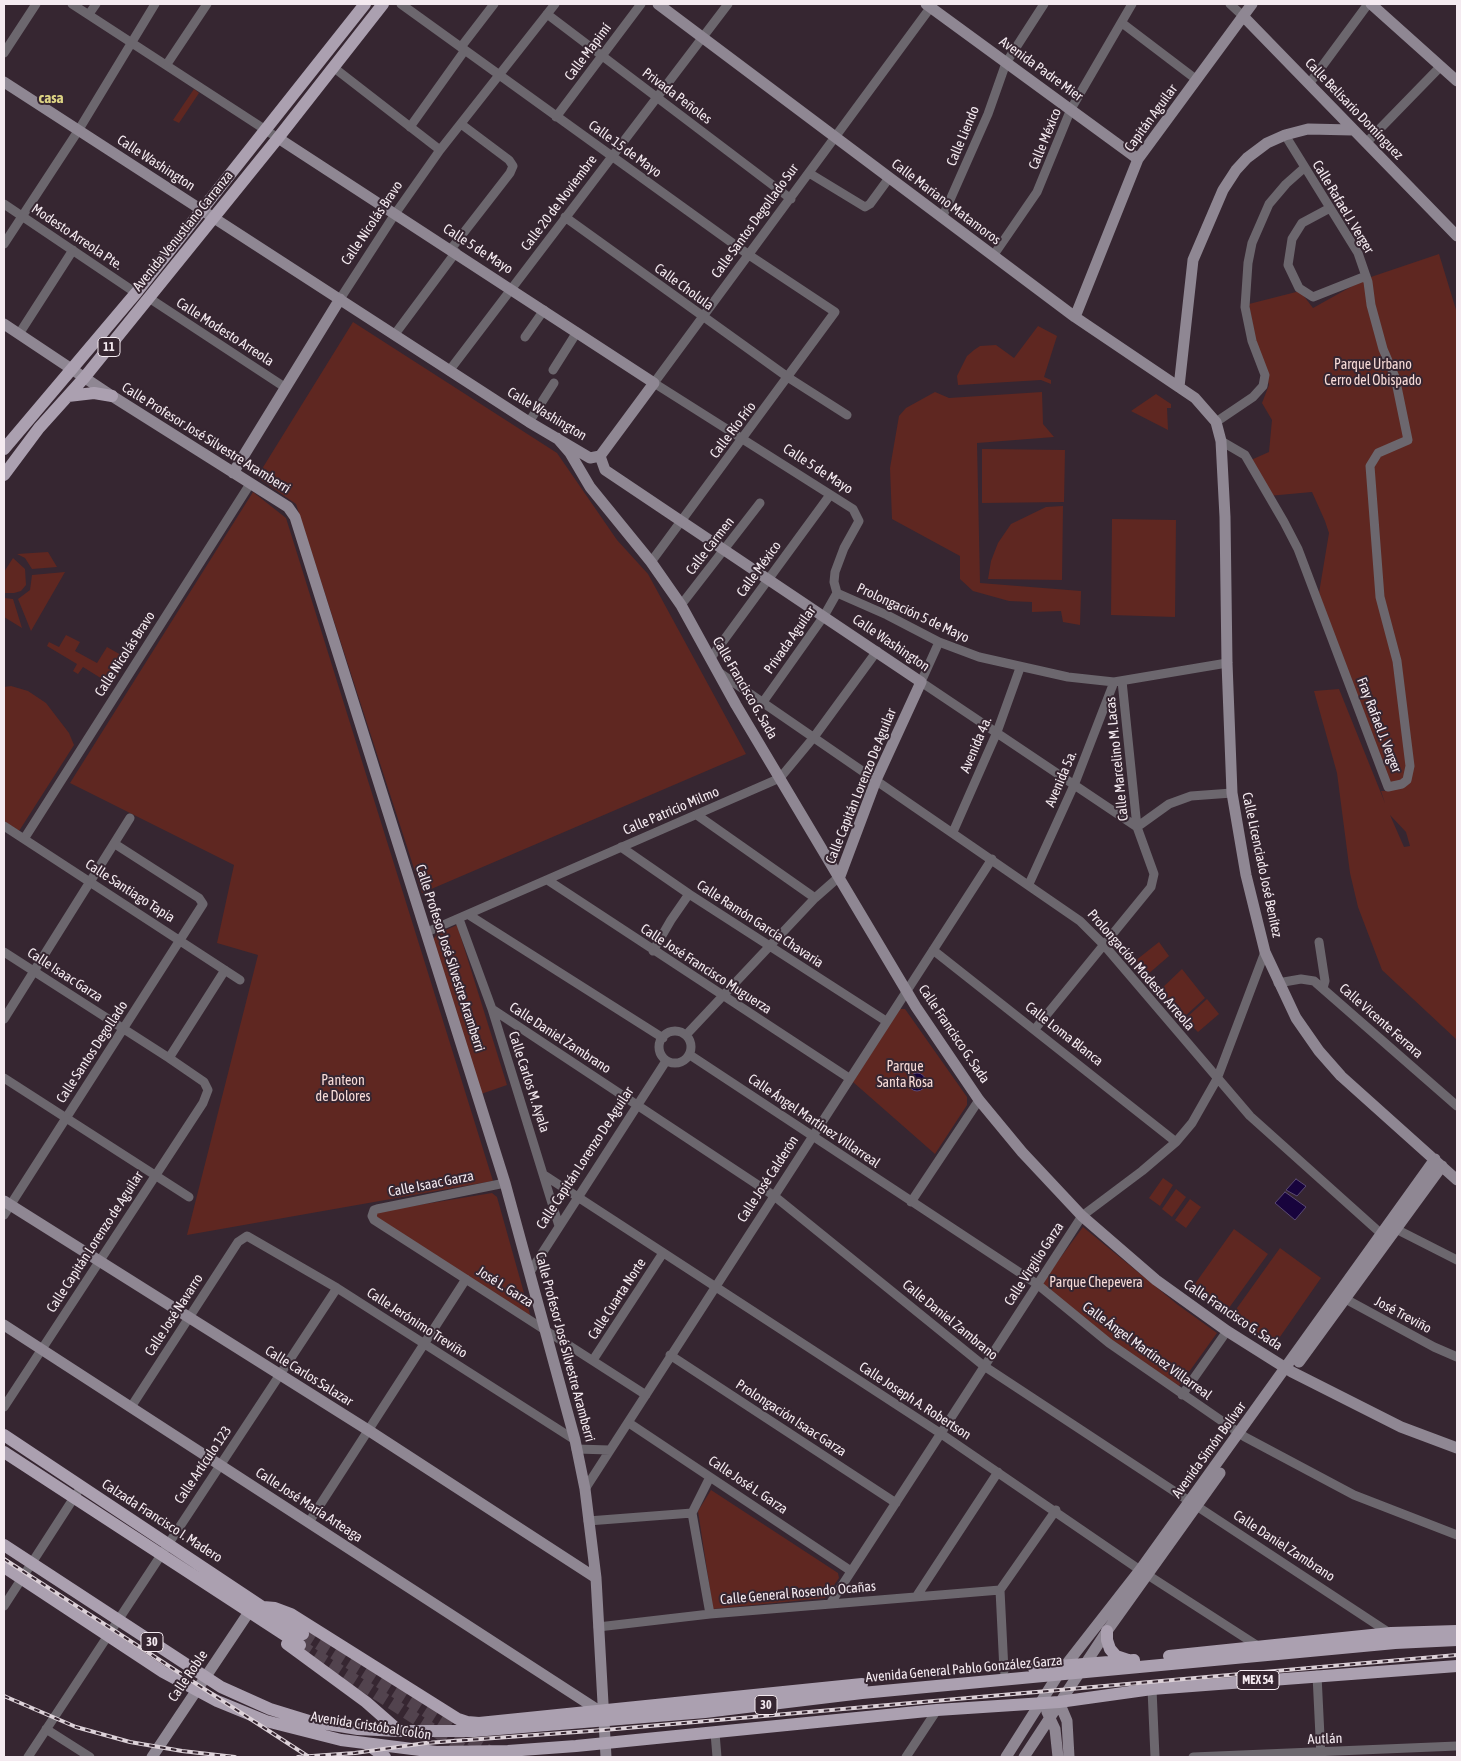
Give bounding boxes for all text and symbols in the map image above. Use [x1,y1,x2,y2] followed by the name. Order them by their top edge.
[561,20,615,84] street label: Calle Mapimí
[996,33,1086,105] street label: Avenida Padre Mier
[1301,55,1407,163] street label: Calle Belisario Domínguez
[639,64,715,128] street label: Privada Peñoles
[1121,81,1181,155] street label: Capitán Aguilar
[39,89,63,107] district label: casa
[943,104,983,168] street label: Calle Liendo
[1025,106,1065,172] street label: Calle México
[585,117,665,181] street label: Calle 15 de Mayo
[114,132,198,194] street label: Calle Washington
[518,152,600,254] street label: Calle 20 de Noviembre
[888,156,1004,248] street label: Calle Mariano Matamoros
[1309,157,1377,257] street label: Calle Rafael J. Verger
[708,161,802,281] street label: Calle Santos Degollado Sur
[129,167,237,295] street label: Avenida Venustiano Carranza
[338,178,406,268] street label: Calle Nicolás Bravo
[28,200,126,274] street label: Modesto Arreola Pte.
[440,220,516,278] street label: Calle 5 de Mayo
[651,260,717,314] street label: Calle Cholula
[173,294,277,370] street label: Calle Modesto Arreola
[98,338,120,357] road number: 11
[1324,357,1422,390] park label: Parque Urbano Cerro del Obispado
[119,379,293,497] street label: Calle Profesor José Silvestre Aramberri
[504,384,590,444] street label: Calle Washington
[706,398,760,462] street label: Calle Río Frío
[780,440,856,498] street label: Calle 5 de Mayo
[682,514,738,578] street label: Calle Carmen
[733,538,785,600] street label: Calle México
[854,580,972,646] street label: Prolongación 5 de Mayo
[761,603,819,677] street label: Privada Aguilar
[91,608,159,700] street label: Calle Nicolás Bravo
[849,611,933,675] street label: Calle Washington
[709,634,781,742] street label: Calle Francisco G. Sada
[1353,675,1405,775] street label: Fray Rafael J. Verger
[1102,696,1132,822] street label: Calle Marcelino M. Lacas
[822,706,900,866] street label: Calle Capitán Lorenzo De Aguilar
[957,714,995,776] street label: Avenida 4a.
[1042,748,1080,810] street label: Avenida 5a.
[620,783,722,839] street label: Calle Patricio Milmo
[1238,791,1286,939] street label: Calle Licenciado José Benítez
[82,856,178,926] street label: Calle Santiago Tapia
[412,862,488,1054] street label: Calle Profesor José Silvestre Aramberri
[693,877,827,971] street label: Calle Ramón García Chavaria
[1084,906,1198,1034] street label: Prolongación Modesto Arreola
[637,920,775,1018] street label: Calle José Francisco Muguerza
[24,944,106,1006] street label: Calle Isaac Garza
[1336,980,1426,1062] street label: Calle Vicente Ferrara
[915,982,993,1086] street label: Calle Francisco G. Sada
[53,998,131,1106] street label: Calle Santos Degollado
[1022,998,1106,1070] street label: Calle Loma Blanca
[506,999,614,1077] street label: Calle Daniel Zambrano
[505,1029,553,1135] street label: Calle Carlos M. Ayala
[877,1059,933,1092] park label: Parque Santa Rosa
[745,1070,883,1172] street label: Calle Ángel Martínez Villarreal
[316,1073,370,1106] park label: Panteon de Dolores
[533,1084,637,1232] street label: Calle Capitán Lorenzo De Aguilar
[734,1133,802,1225] street label: Calle José Calderón
[387,1167,475,1201] street label: Calle Isaac Garza
[43,1168,147,1316] street label: Calle Capitán Lorenzo de Aguilar
[1001,1219,1067,1309] street label: Calle Virgilio Garza
[532,1250,598,1444] street label: Calle Profesor José Silvestre Aramberri
[585,1255,649,1343] street label: Calle Cuarta Norte
[474,1263,536,1311] street label: José L. Garza
[141,1271,207,1359] street label: Calle José Navarro
[1049,1275,1143,1291] park label: Parque Chepevera
[899,1276,1001,1364] street label: Calle Daniel Zambrano
[1181,1276,1285,1354] street label: Calle Francisco G. Sada
[364,1284,470,1362] street label: Calle Jerónimo Treviño
[1372,1293,1434,1337] street label: José Treviño
[1079,1298,1215,1404] street label: Calle Ángel Martínez Villarreal
[262,1342,356,1410] street label: Calle Carlos Salazar
[856,1358,974,1444] street label: Calle Joseph A. Robertson
[732,1376,850,1460] street label: Prolongación Isaac Garza
[1168,1399,1250,1501] street label: Avenida Simón Bolívar
[171,1423,235,1507] street label: Calle Artículo 123
[705,1452,791,1518] street label: Calle José L. Garza
[252,1464,366,1546] street label: Calle José María Arteaga
[99,1476,225,1566] street label: Calzada Francisco I. Madero
[1230,1507,1338,1585] street label: Calle Daniel Zambrano
[719,1578,877,1608] street label: Calle General Rosendo Ocañas
[141,1632,163,1651] road number: 30
[165,1647,211,1705] street label: Calle Roble
[865,1652,1063,1686] street label: Avenida General Pablo González Garza
[1237,1670,1279,1690] road number: MEX 54
[755,1696,777,1714] road number: 30
[310,1708,432,1744] street label: Avenida Cristóbal Colón
[1307,1730,1343,1748] street label: Autlán

